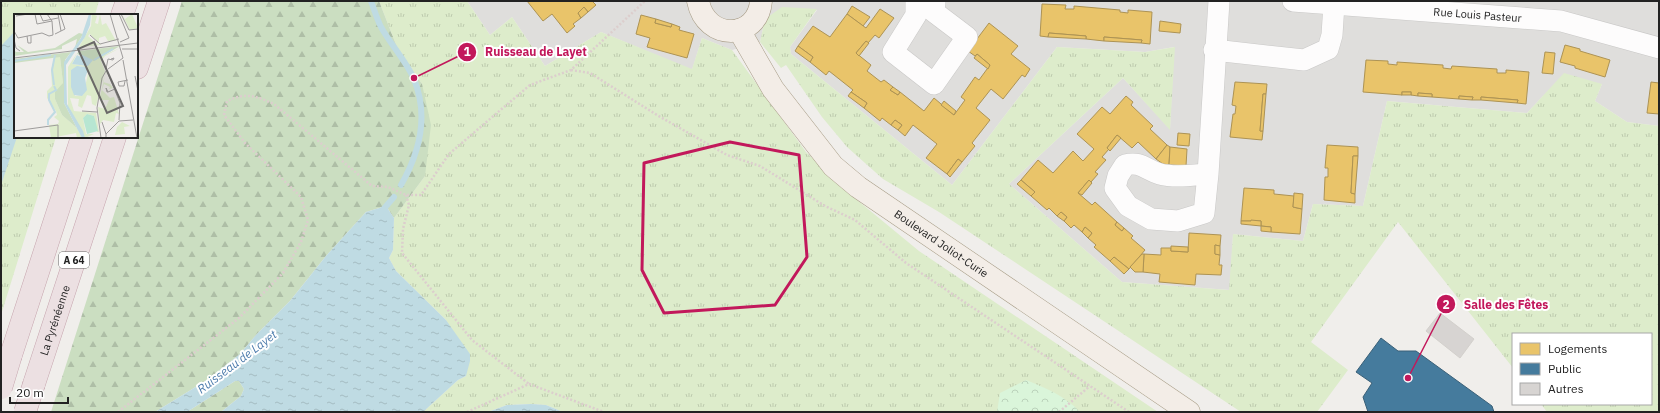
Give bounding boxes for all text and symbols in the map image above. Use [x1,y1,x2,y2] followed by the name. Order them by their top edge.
[1433,4,1522,25] street label: Rue Louis Pasteur
[14,14,138,138] inset map
[457,40,595,64] callout: Ruisseau de Layet
[463,44,471,59] text: 1
[485,44,587,59] text: Ruisseau de Layet
[892,207,991,280] street label: Boulevard Joliot-Curie
[59,252,89,268] road number: A 64
[37,283,73,357] street label: La Pyrénéenne
[1436,292,1557,316] callout: Salle des Fêtes
[1442,297,1450,312] text: 2
[1464,297,1548,312] text: Salle des Fêtes
[194,326,280,396] water label: Ruisseau de Layet
[1512,333,1652,405] legend
[1548,341,1608,356] text: Logements
[1548,361,1581,376] text: Public
[10,379,68,405] scale bar
[1548,381,1584,396] text: Autres
[16,385,44,400] text: 20 m

